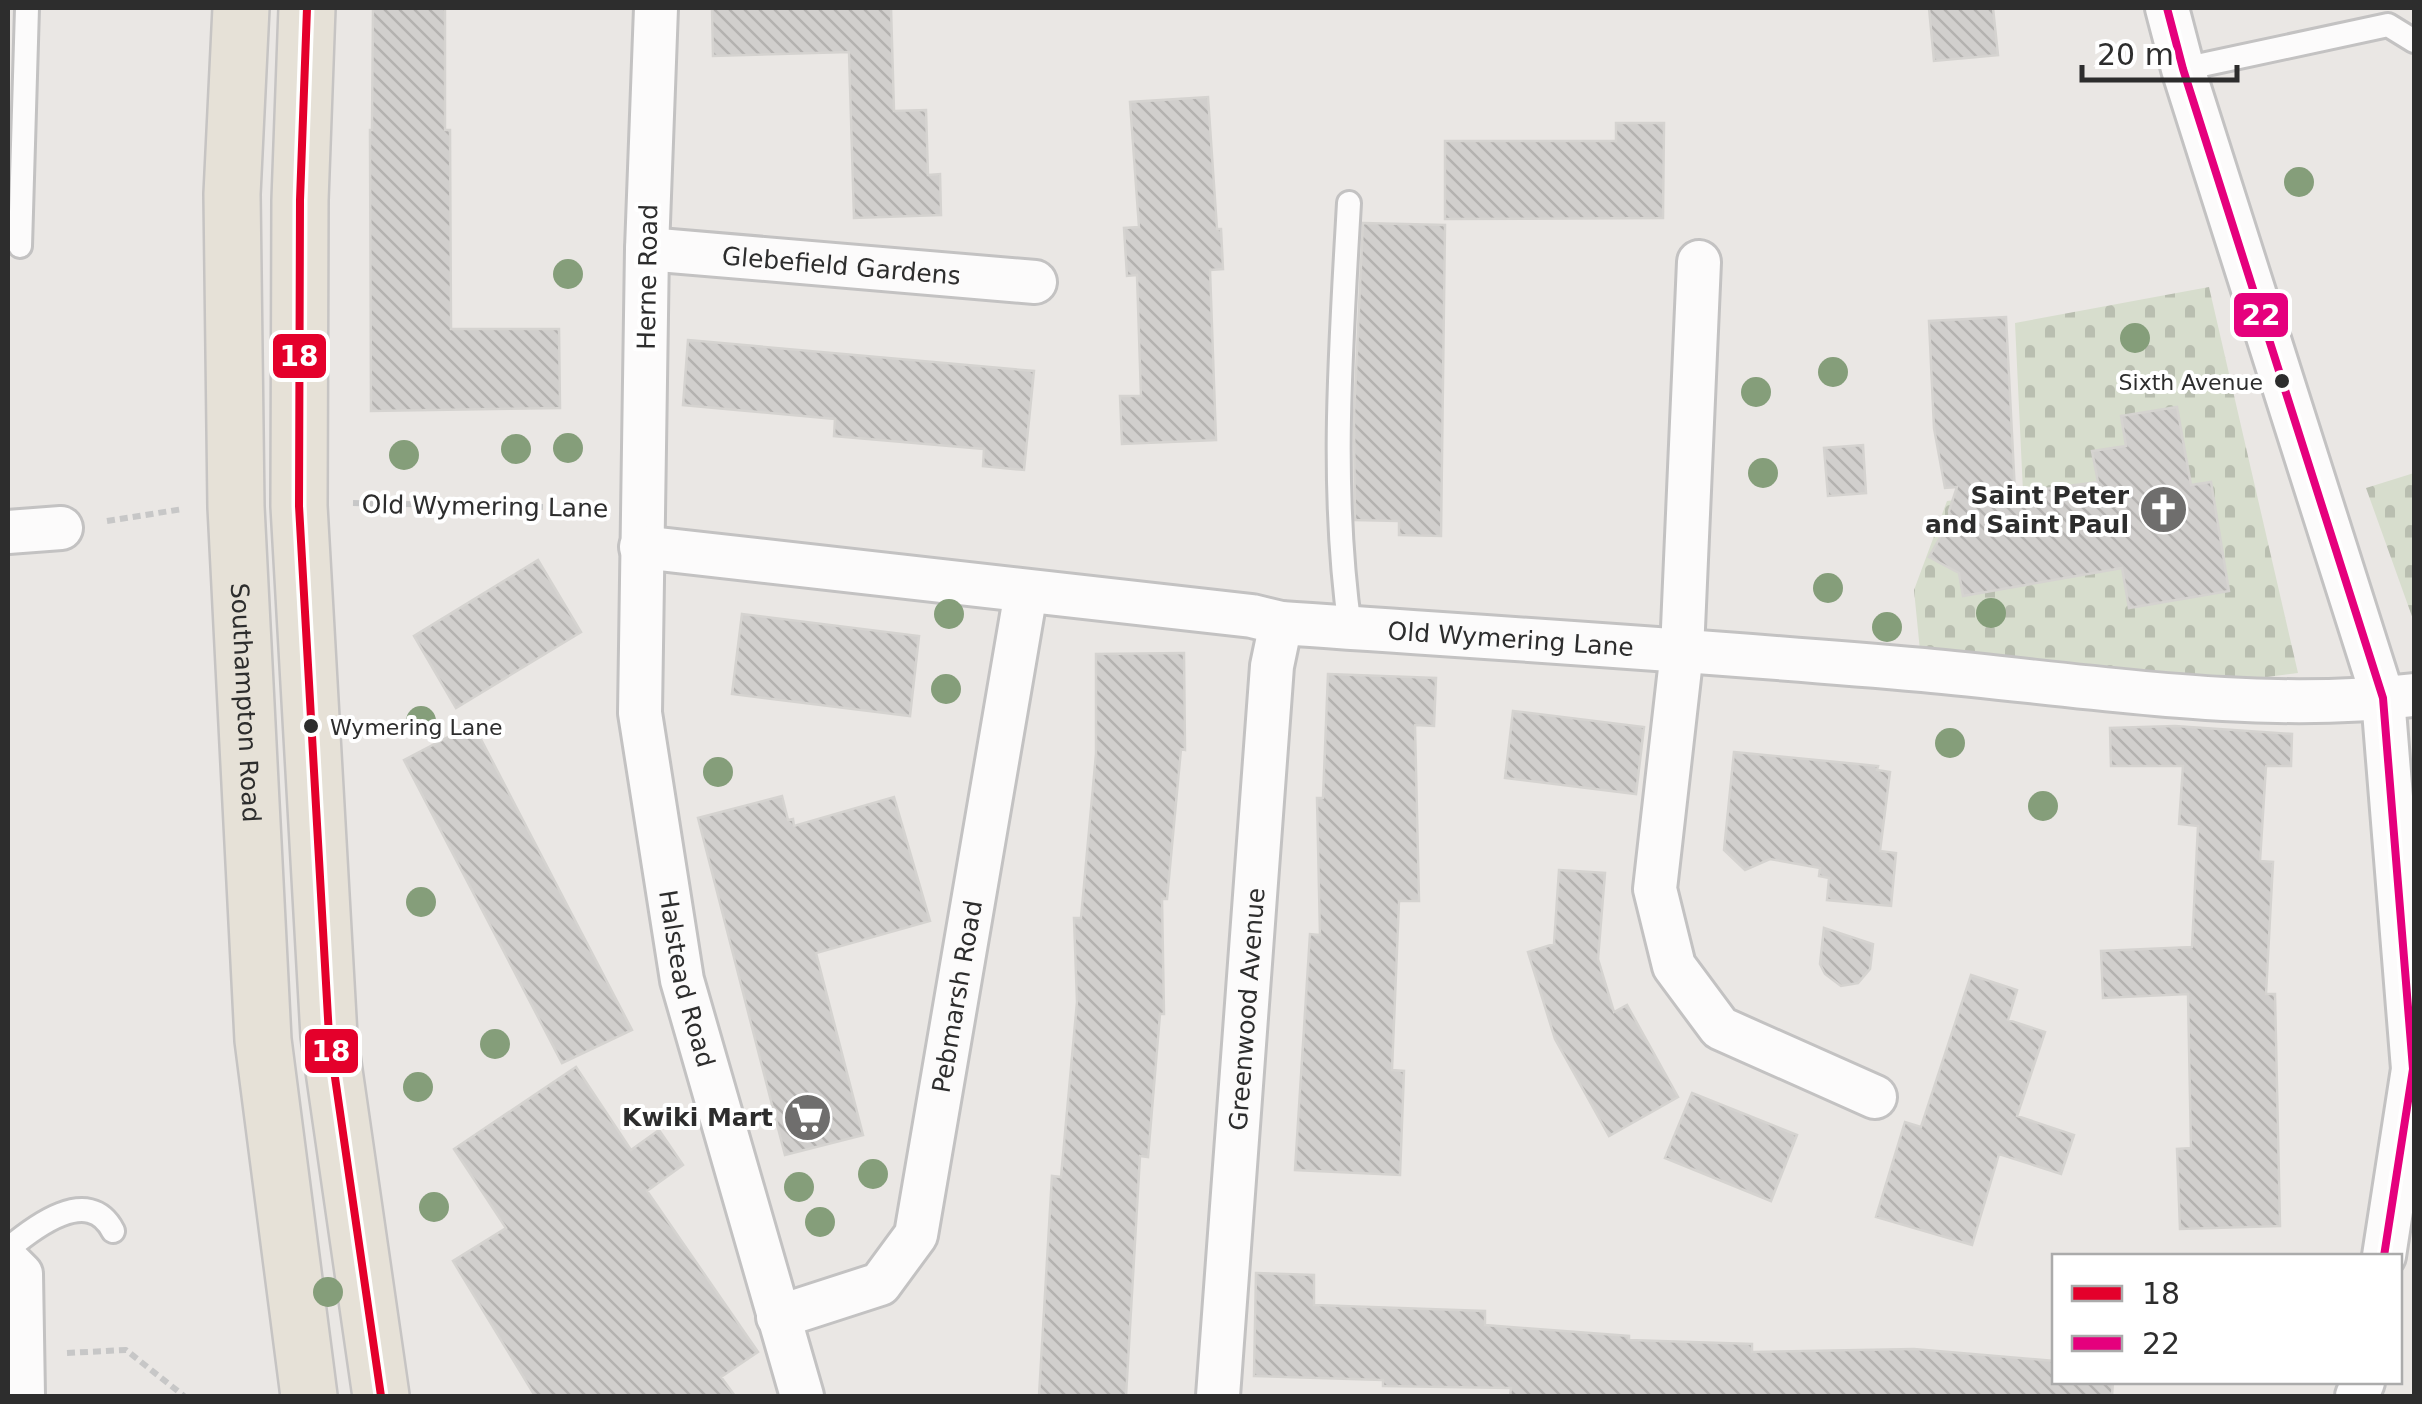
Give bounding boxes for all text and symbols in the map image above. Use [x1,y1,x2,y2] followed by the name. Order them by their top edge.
[2082,20,2237,82] scale bar
[2097,37,2174,72] text: 20 m
[632,204,663,350] street label: Herne Road
[721,241,962,291] street label: Glebefield Gardens
[2232,291,2290,339] line badge: 22
[2242,299,2280,332] text: 22
[271,332,328,380] line badge: 18
[280,340,318,373] text: 18
[2119,370,2263,395] place label: Sixth Avenue
[2272,371,2292,391] marker: Sixth Avenue
[1925,481,2130,539] place label: Saint Peter and Saint Paul
[2138,483,2190,535] church icon: Saint Peter and Saint Paul
[361,490,609,523] street label: Old Wymering Lane
[225,582,266,823] street label: Southampton Road
[1387,616,1635,662] street label: Old Wymering Lane
[330,715,503,740] place label: Wymering Lane
[301,716,321,736] marker: Wymering Lane
[1224,887,1271,1132] street label: Greenwood Avenue
[653,888,720,1071] street label: Halstead Road
[927,898,988,1095] street label: Pebmarsh Road
[303,1027,360,1075] line badge: 18
[312,1035,350,1068] text: 18
[782,1091,834,1143] supermarket icon: Kwiki Mart
[622,1103,773,1132] place label: Kwiki Mart
[2052,1254,2402,1384] legend
[2142,1276,2180,1311] text: 18
[2142,1326,2180,1361] text: 22

